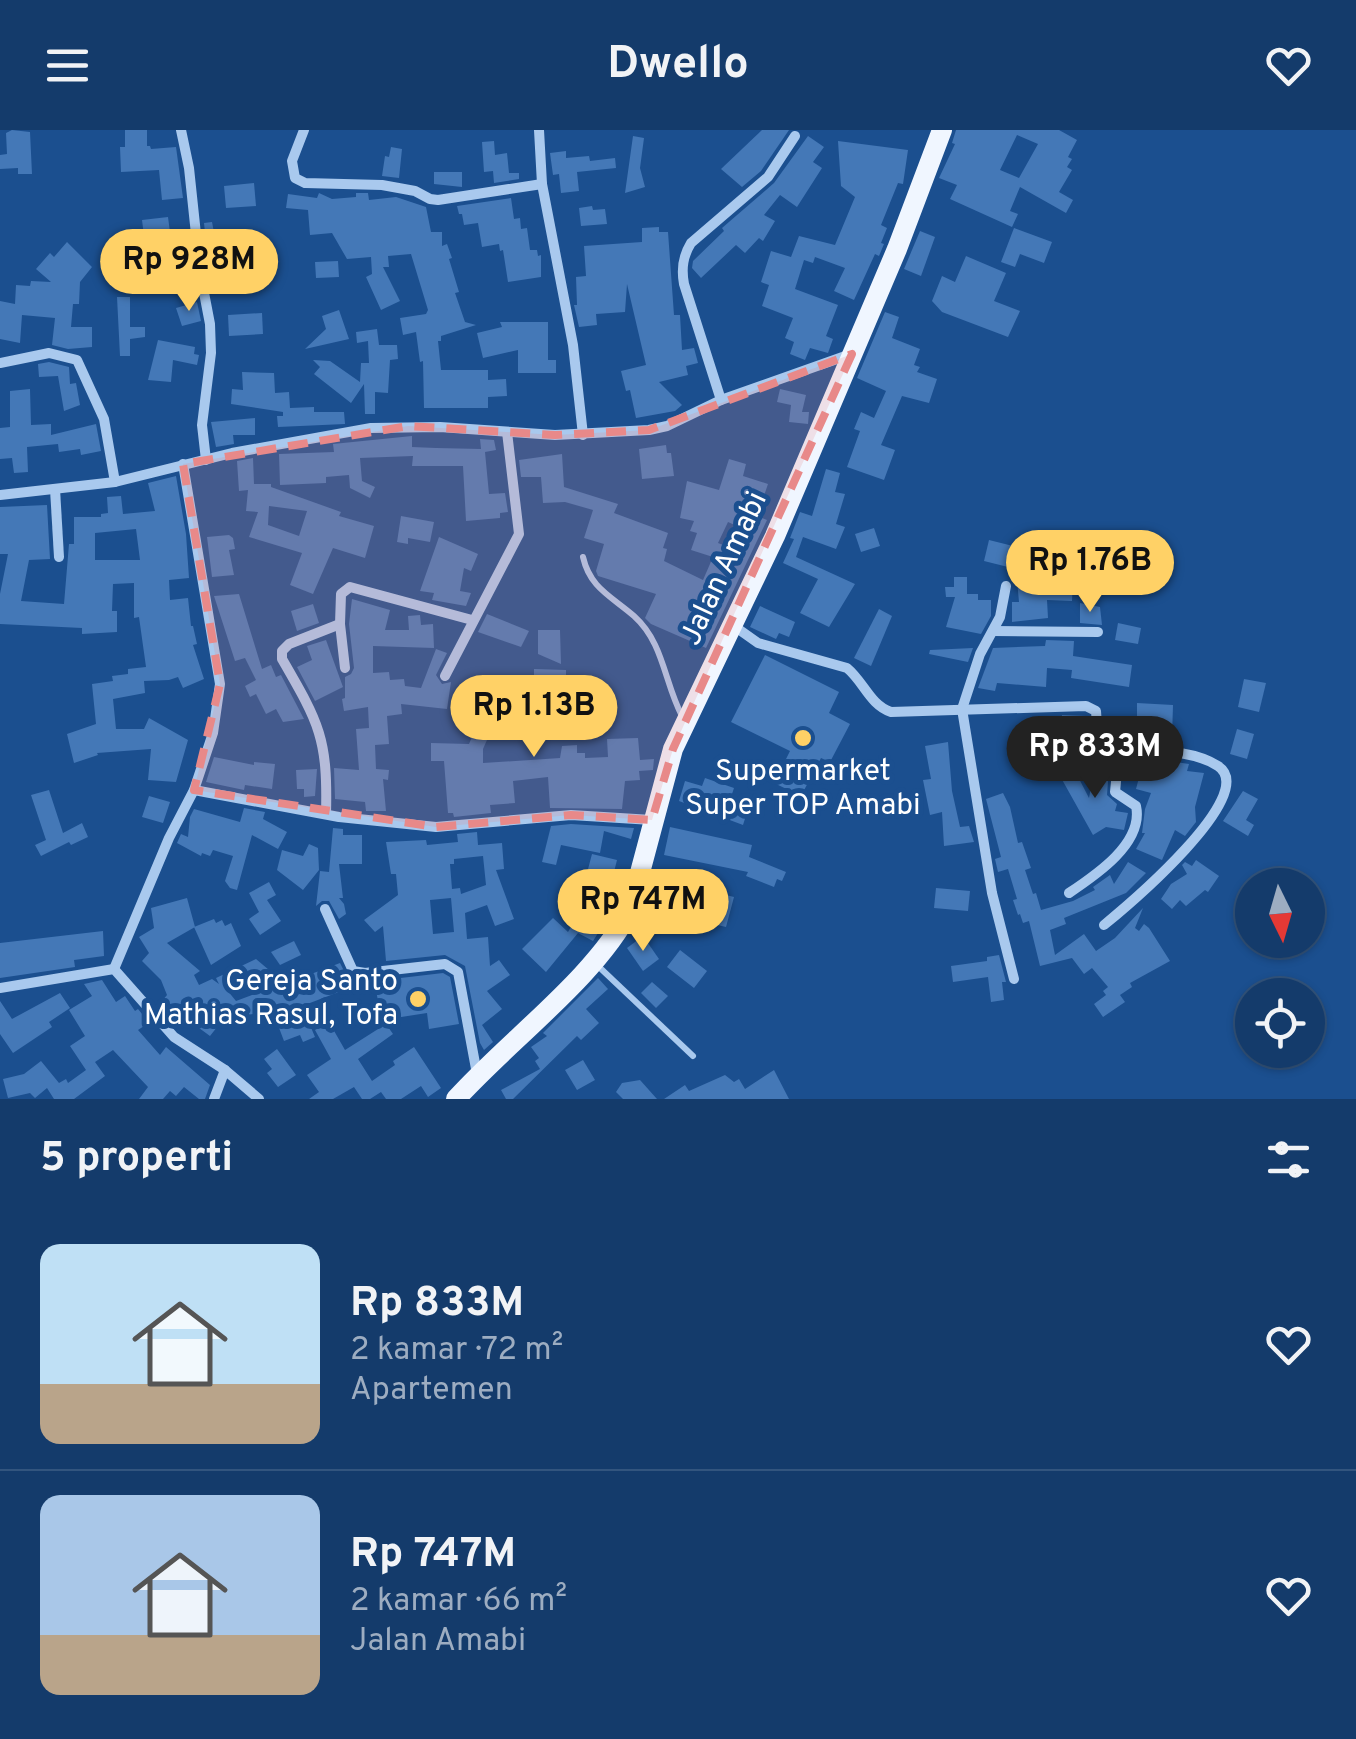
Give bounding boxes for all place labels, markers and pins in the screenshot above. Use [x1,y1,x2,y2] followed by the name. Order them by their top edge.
[97,229,281,314] pin: Rp 928M
[987,530,1193,615] pin: Rp 1.76B
[431,675,637,760] pin: Rp 1.13B
[1003,716,1187,801] pin: Rp 833M
[792,727,814,749] marker: Supermarket Super TOP Amabi
[685,754,921,825] place label: Supermarket Super TOP Amabi
[551,869,735,954] pin: Rp 747M
[144,964,398,1035] place label: Gereja Santo Mathias Rasul, Tofa
[407,988,429,1010] marker: Gereja Santo Mathias Rasul, Tofa

